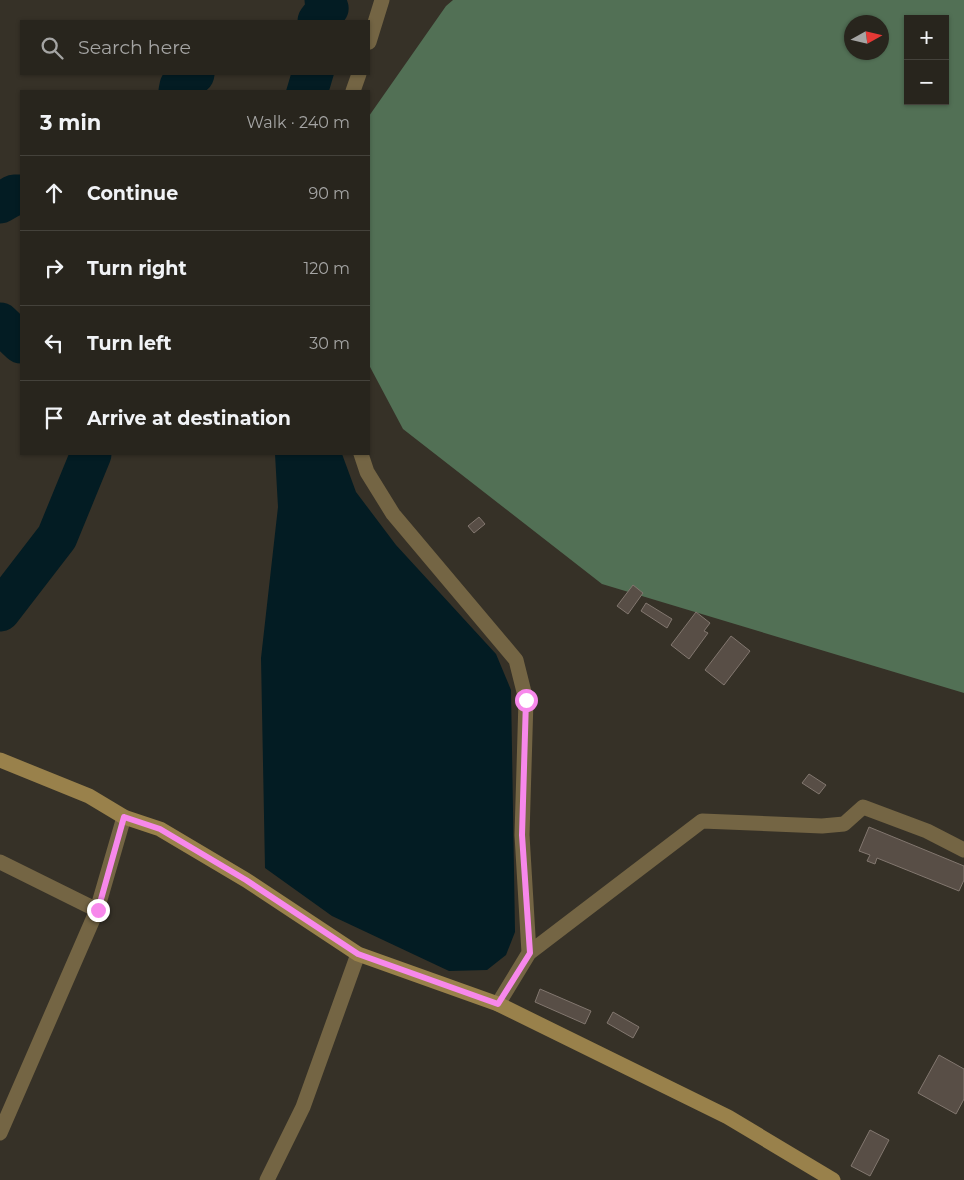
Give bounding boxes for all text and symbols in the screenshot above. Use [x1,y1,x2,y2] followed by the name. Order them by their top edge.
[844,15,889,60] north arrow
[904,15,949,105] map controls
[904,15,949,60] button: +
[20,20,370,75] search box
[38,34,66,62] icon: search
[78,36,191,59] text: Search here
[904,60,949,105] button: −
[40,110,101,135] text: 3 min
[246,113,350,132] text: Walk · 240 m
[40,179,68,207] icon: ahead
[87,182,178,205] text: Continue
[308,184,350,203] text: 90 m
[40,254,68,282] icon: right
[87,257,187,280] text: Turn right
[303,259,350,278] text: 120 m
[40,329,68,357] icon: left
[87,332,172,355] text: Turn left
[309,334,350,353] text: 30 m
[40,404,68,432] icon: arrive
[87,407,291,430] text: Arrive at destination
[515,689,538,712] route start
[87,899,110,922] route end

